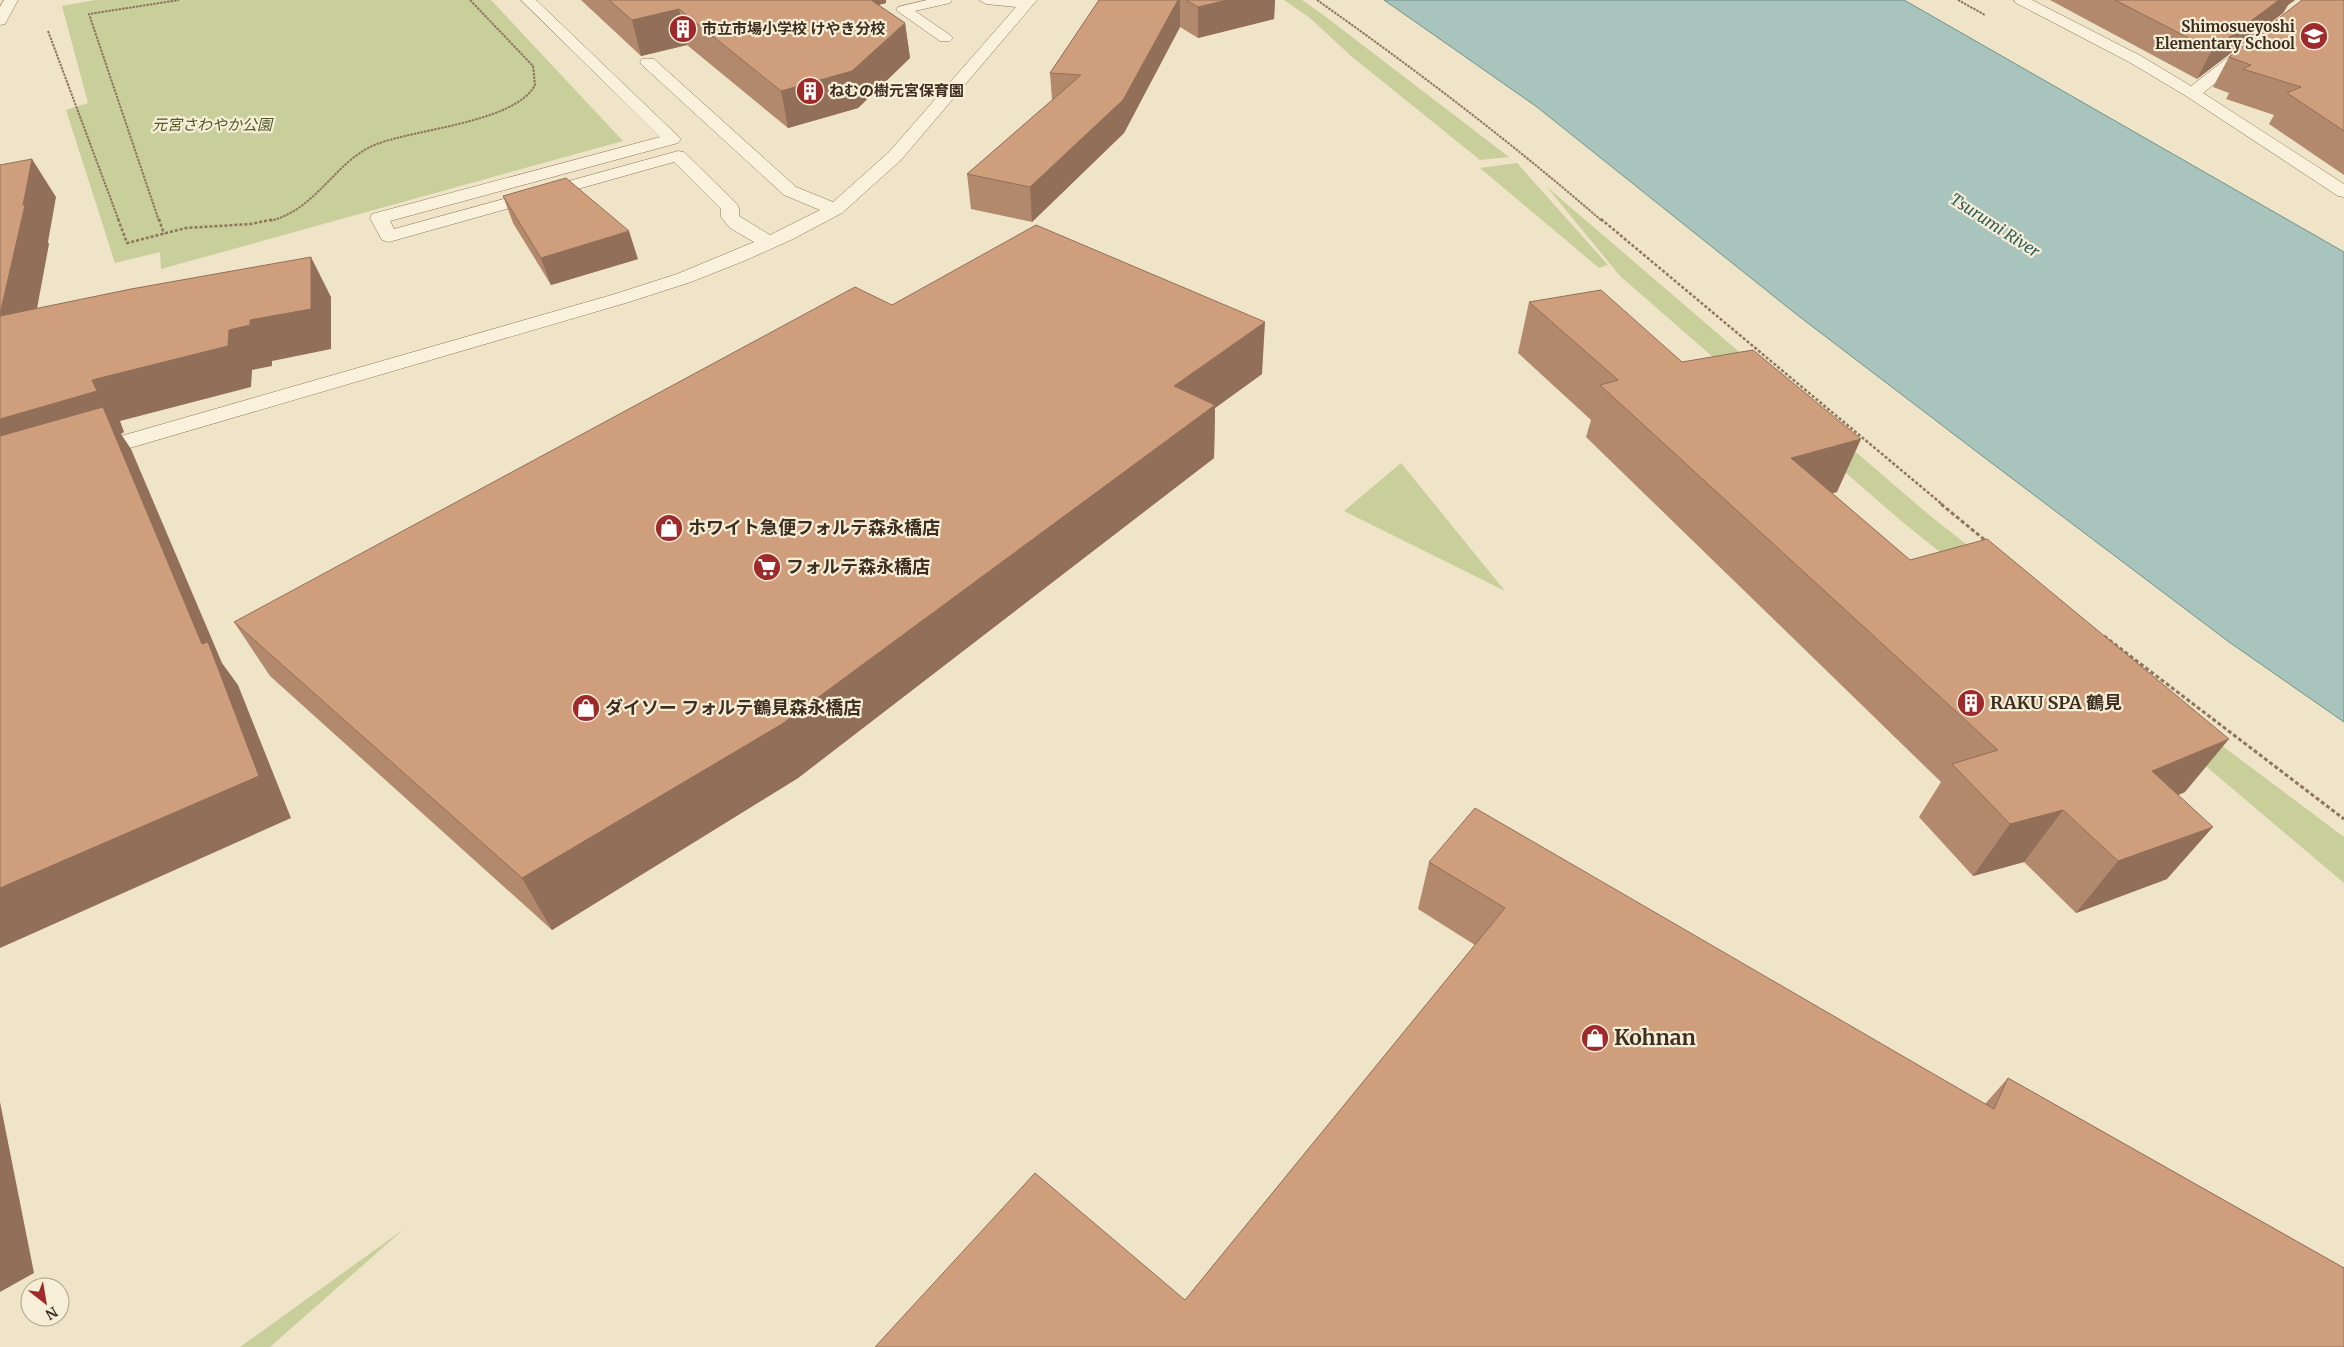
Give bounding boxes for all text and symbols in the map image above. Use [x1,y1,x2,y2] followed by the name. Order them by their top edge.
[668,14,698,44] building icon: 市立市場小学校 けやき分校
[2155,17,2295,53] place label: Shimosueyoshi Elementary School
[702,19,886,38] place label: 市立市場小学校 けやき分校
[2299,21,2329,51] school or university icon: Shimosueyoshi Elementary School
[795,76,825,106] building icon: ねむの樹元宮保育園
[829,81,964,100] place label: ねむの樹元宮保育園
[152,115,274,134] park label: 元宮さわやか公園
[1947,189,2044,262] water label: Tsurumi River
[654,513,684,543] shop icon: ホワイト急便フォルテ森永橋店
[688,516,940,539] place label: ホワイト急便フォルテ森永橋店
[752,552,782,582] supermarket icon: フォルテ森永橋店
[786,555,930,578] place label: フォルテ森永橋店
[1956,688,1986,718] building icon: RAKU SPA 鶴見
[1990,691,2122,714] place label: RAKU SPA 鶴見
[571,693,601,723] shop icon: ダイソー フォルテ鶴見森永橋店
[605,696,861,719] place label: ダイソー フォルテ鶴見森永橋店
[1580,1023,1610,1053] shop icon: Kohnan
[1614,1024,1696,1051] place label: Kohnan
[20,1277,70,1327] north arrow
[42,1303,61,1324] text: N

